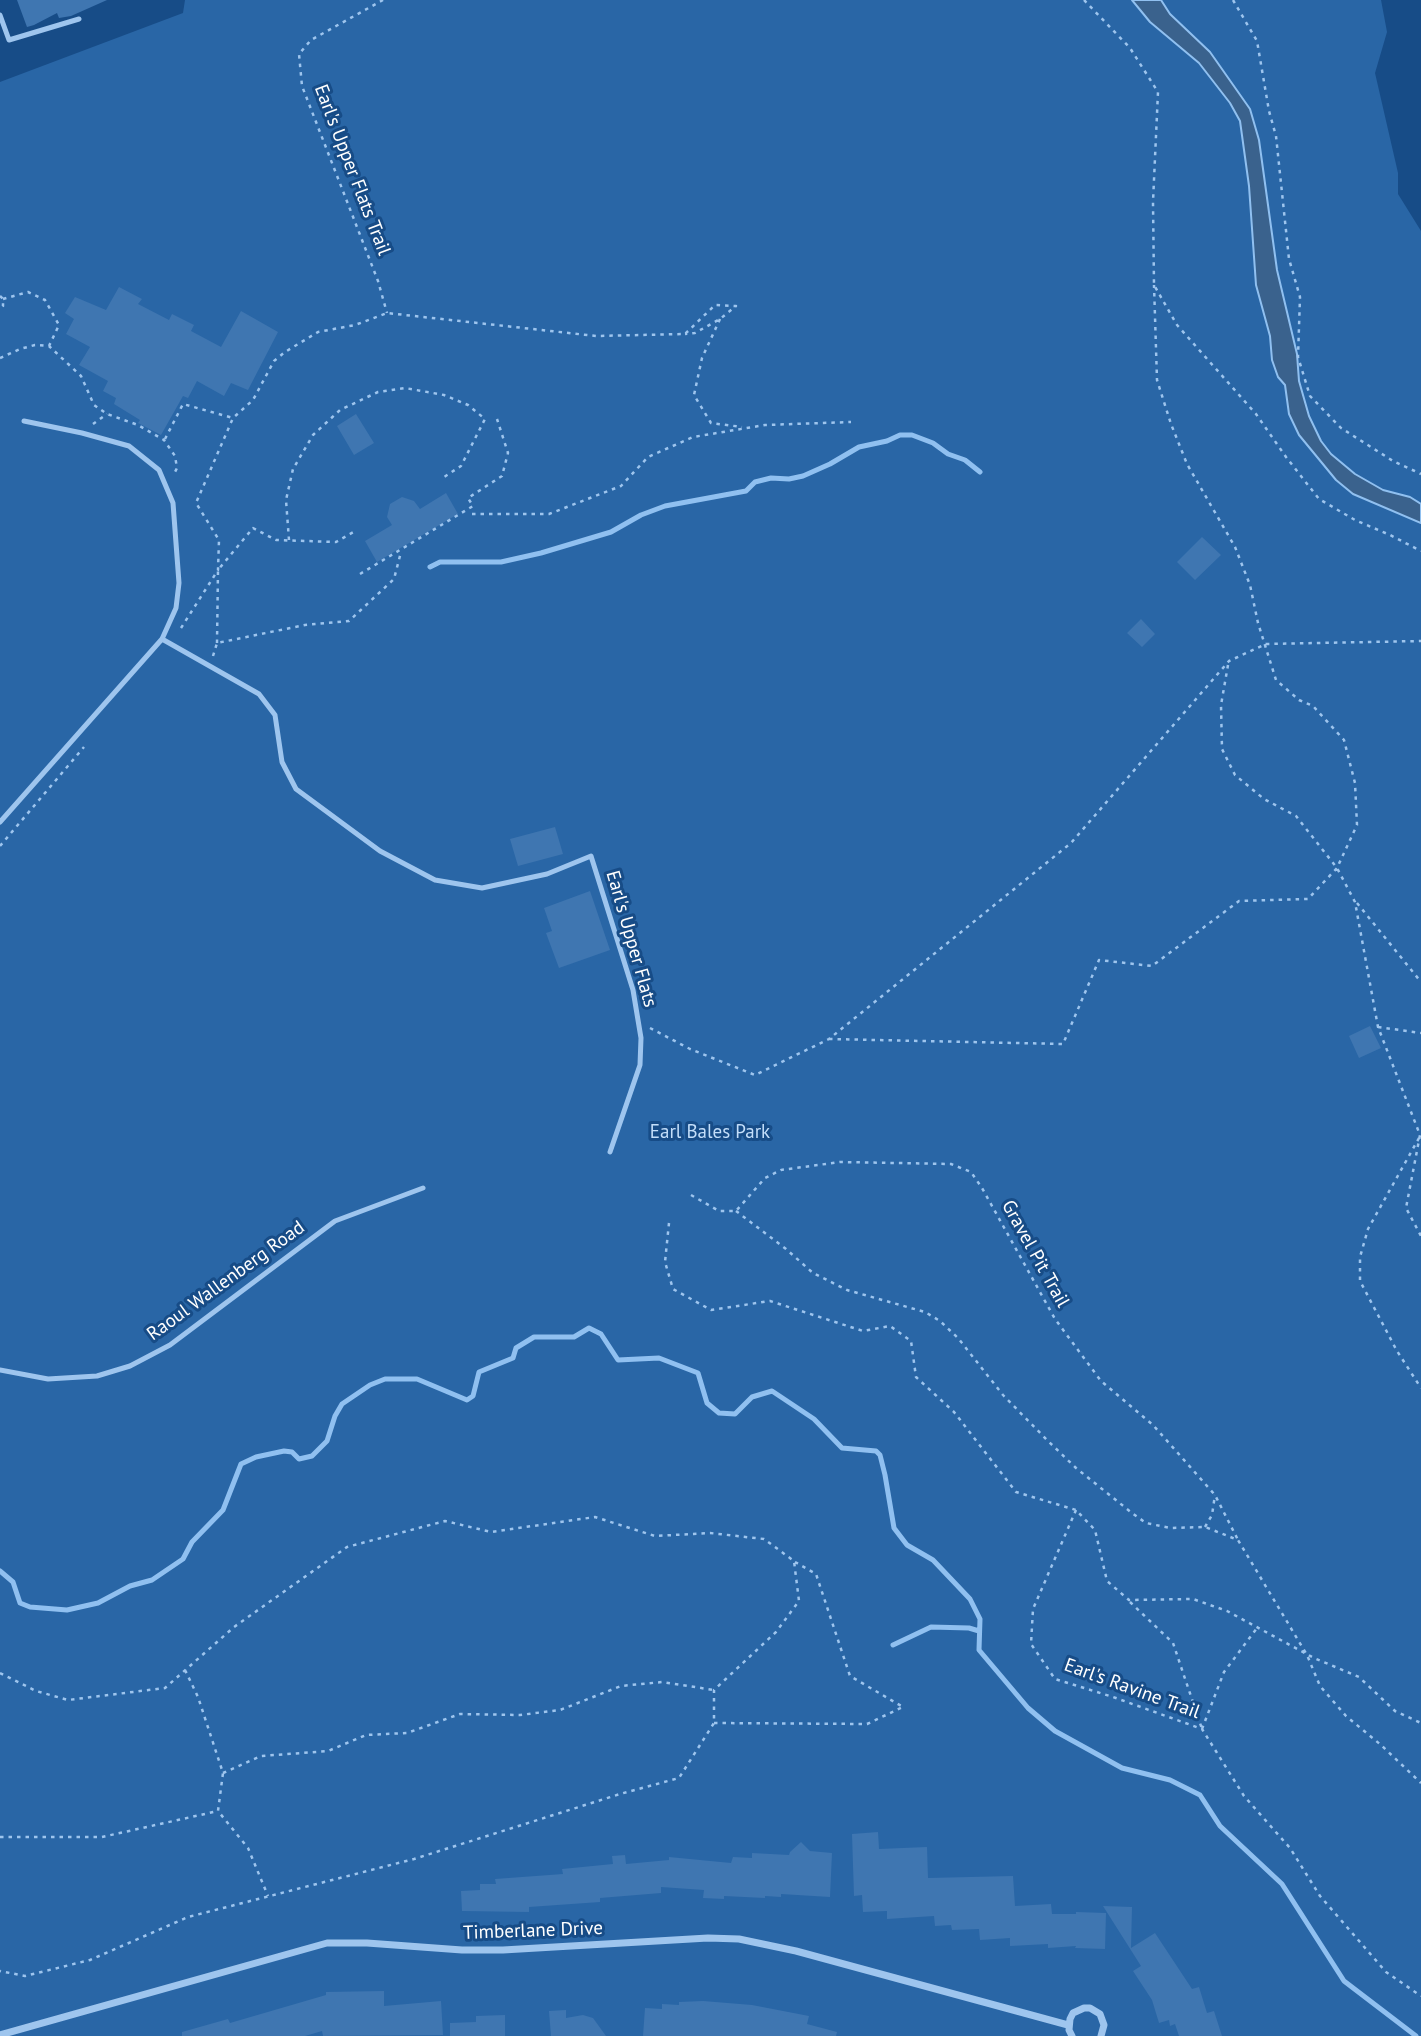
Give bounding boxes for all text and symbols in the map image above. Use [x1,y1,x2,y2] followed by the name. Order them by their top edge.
[309,81,395,259] street label: Earl's Upper Flats Trail
[601,868,661,1010] street label: Earl's Upper Flats
[650,1122,770,1144] park label: Earl Bales Park
[996,1196,1074,1312] street label: Gravel Pit Trail
[143,1216,309,1346] street label: Raoul Wallenberg Road
[1061,1654,1203,1724] street label: Earl's Ravine Trail
[463,1917,603,1945] street label: Timberlane Drive

